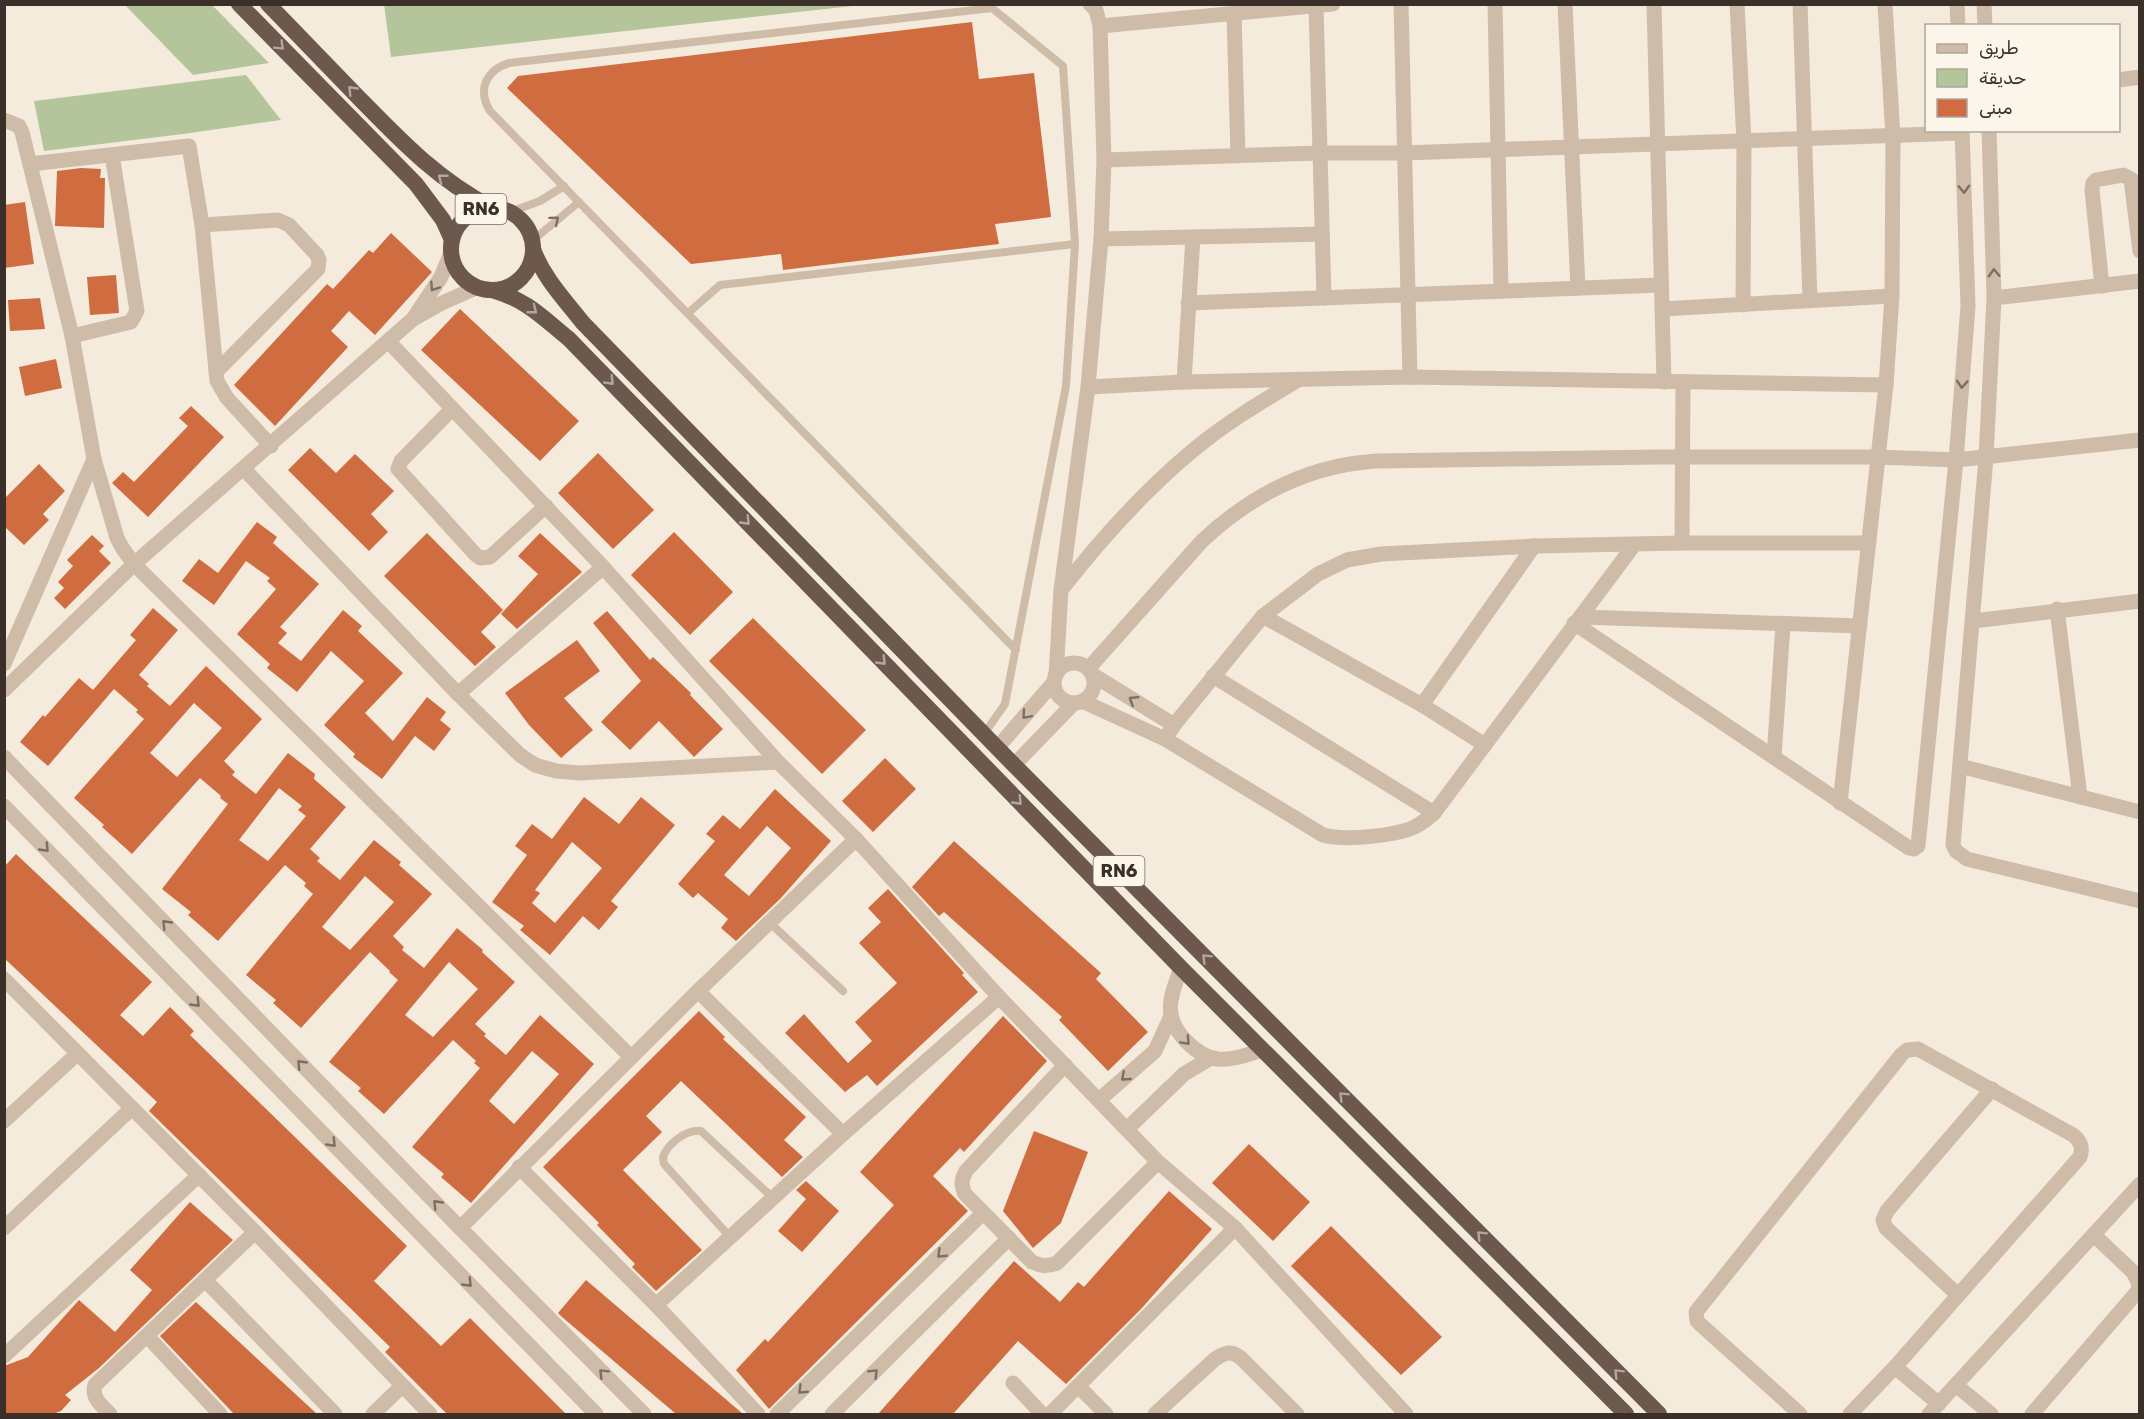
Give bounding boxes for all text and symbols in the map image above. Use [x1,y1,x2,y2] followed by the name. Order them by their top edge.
[1925,24,2120,132] legend
[1979,37,2019,59] text: طريق
[272,39,283,50] one-way arrow
[1979,67,2026,89] text: حديقة
[348,87,359,97] one-way arrow
[1979,97,2013,119] text: مبنى
[438,174,449,185] one-way arrow
[1958,184,1970,193] one-way arrow
[456,194,506,224] road number: RN6
[548,217,559,228] one-way arrow
[1987,269,2000,278] one-way arrow
[431,281,442,292] one-way arrow
[527,302,538,313] one-way arrow
[602,374,613,385] one-way arrow
[1956,379,1969,388] one-way arrow
[738,514,749,525] one-way arrow
[874,653,885,664] one-way arrow
[1129,696,1139,708] one-way arrow
[1022,708,1033,719] one-way arrow
[1010,793,1021,804] one-way arrow
[38,841,49,852] one-way arrow
[1094,856,1144,886] road number: RN6
[162,920,173,931] one-way arrow
[1202,955,1213,966] one-way arrow
[189,996,200,1007] one-way arrow
[1179,1034,1190,1045] one-way arrow
[298,1060,309,1071] one-way arrow
[1121,1070,1132,1081] one-way arrow
[1340,1093,1351,1104] one-way arrow
[325,1136,336,1146] one-way arrow
[433,1201,444,1211] one-way arrow
[1477,1231,1488,1242] one-way arrow
[938,1246,949,1257] one-way arrow
[460,1275,471,1286] one-way arrow
[600,1369,611,1380] one-way arrow
[1615,1369,1625,1380] one-way arrow
[866,1370,877,1381] one-way arrow
[799,1383,810,1394] one-way arrow

